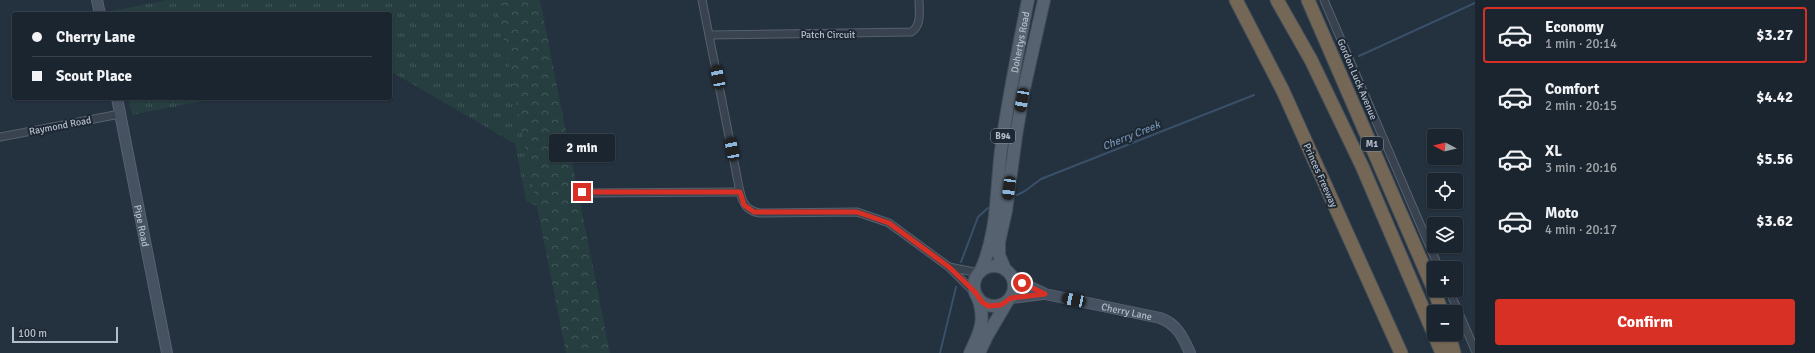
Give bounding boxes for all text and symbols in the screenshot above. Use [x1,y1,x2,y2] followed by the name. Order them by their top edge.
[1009,11,1033,74] street label: Dohertys Road
[1497,17,1533,53] icon: car
[1545,18,1604,36] text: Economy
[1756,26,1793,44] text: $3.27
[56,28,135,46] text: Cherry Lane
[801,29,856,41] street label: Patch Circuit
[1545,36,1617,52] text: 1 min · 20:14
[1335,37,1380,122] street label: Gordon Luck Avenue
[710,64,726,90] car
[56,67,132,85] text: Scout Place
[1497,79,1533,115] icon: car
[1545,80,1599,98] text: Comfort
[1014,87,1030,113] car
[1756,88,1793,106] text: $4.42
[1545,98,1617,114] text: 2 min · 20:15
[28,114,92,138] street label: Raymond Road
[1100,117,1163,153] water label: Cherry Creek
[991,129,1015,143] road number: B94
[1427,129,1463,165] north arrow
[1427,129,1463,341] map controls
[549,134,615,162] callout: 2 min
[724,136,740,162] car
[1361,137,1383,151] road number: M1
[566,140,598,156] text: 2 min
[1301,141,1340,210] street label: Princes Freeway
[1497,141,1533,177] icon: car
[1545,142,1562,160] text: XL
[1756,150,1793,168] text: $5.56
[1545,160,1617,176] text: 3 min · 20:16
[1427,173,1463,209] button: locate
[1002,175,1016,201] car
[573,183,591,201] route end
[1497,203,1533,239] icon: car
[131,204,151,248] street label: Pipe Road
[1545,204,1579,222] text: Moto
[1756,212,1793,230] text: $3.62
[1427,217,1463,253] button: layers
[1545,222,1617,238] text: 4 min · 20:17
[1427,261,1463,297] button: +
[1013,274,1031,292] route start
[1061,292,1087,308] car
[1495,299,1795,345] button: Confirm
[1100,301,1153,323] street label: Cherry Lane
[1427,305,1463,341] button: −
[12,325,118,344] scale bar
[18,327,47,340] text: 100 m

